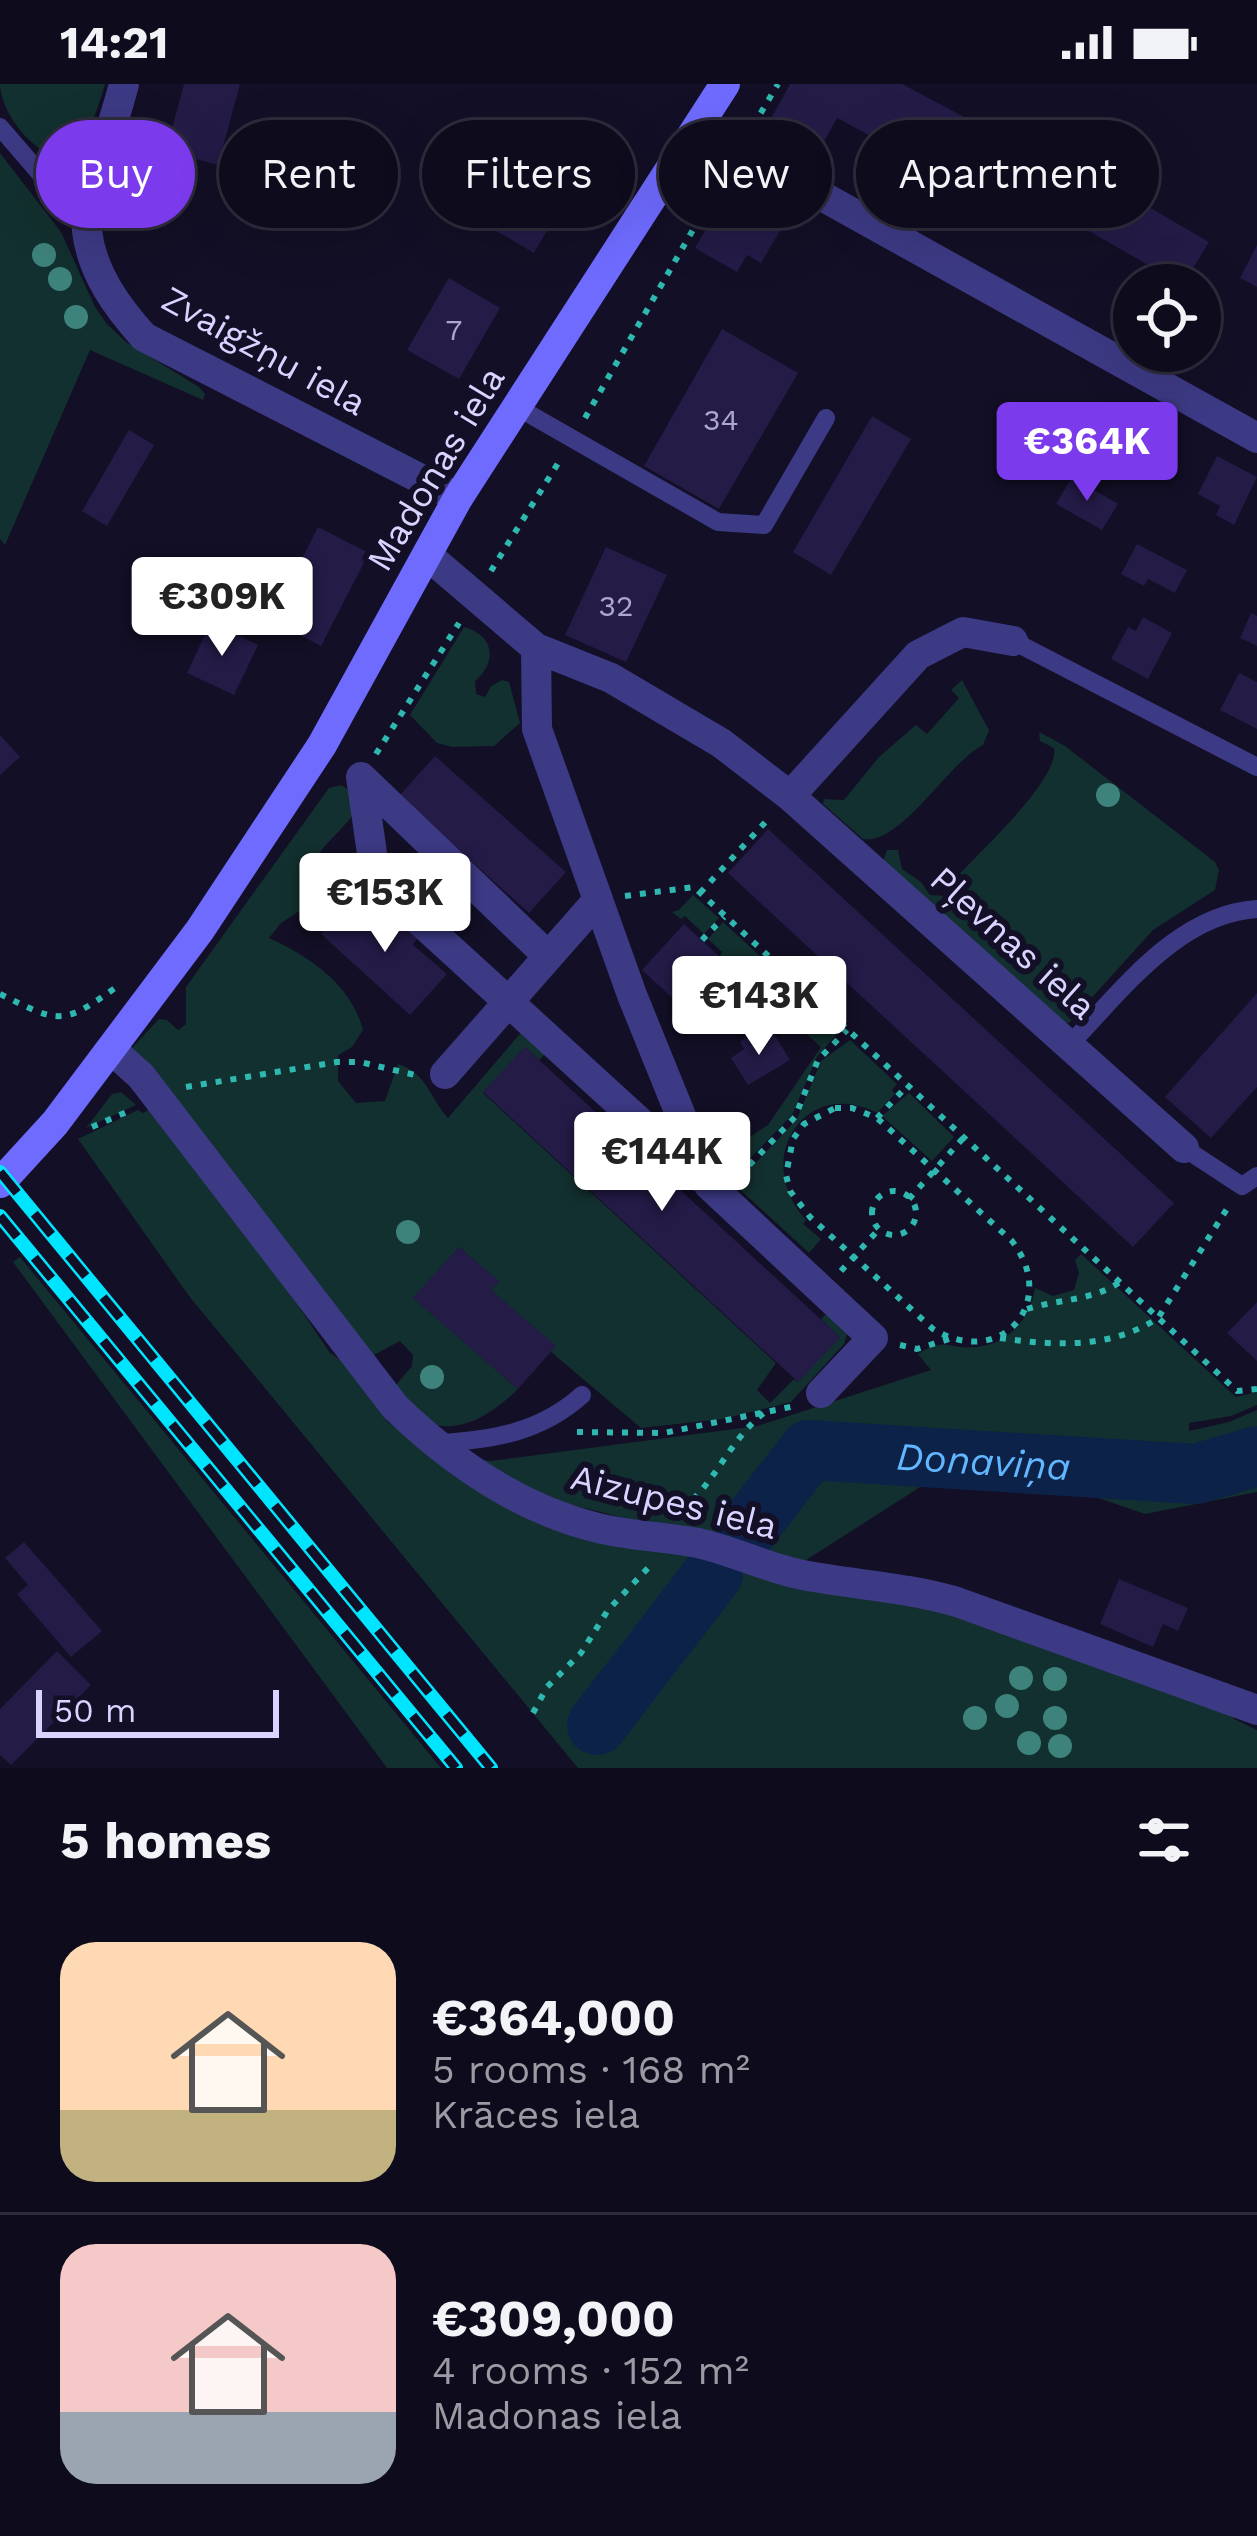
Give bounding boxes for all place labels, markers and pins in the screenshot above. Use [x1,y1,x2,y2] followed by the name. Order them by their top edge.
[1003,402,1171,504] pin: €364K
[138,557,306,659] pin: €309K
[301,853,469,955] pin: €153K
[675,956,843,1058] pin: €143K
[578,1112,746,1214] pin: €144K

